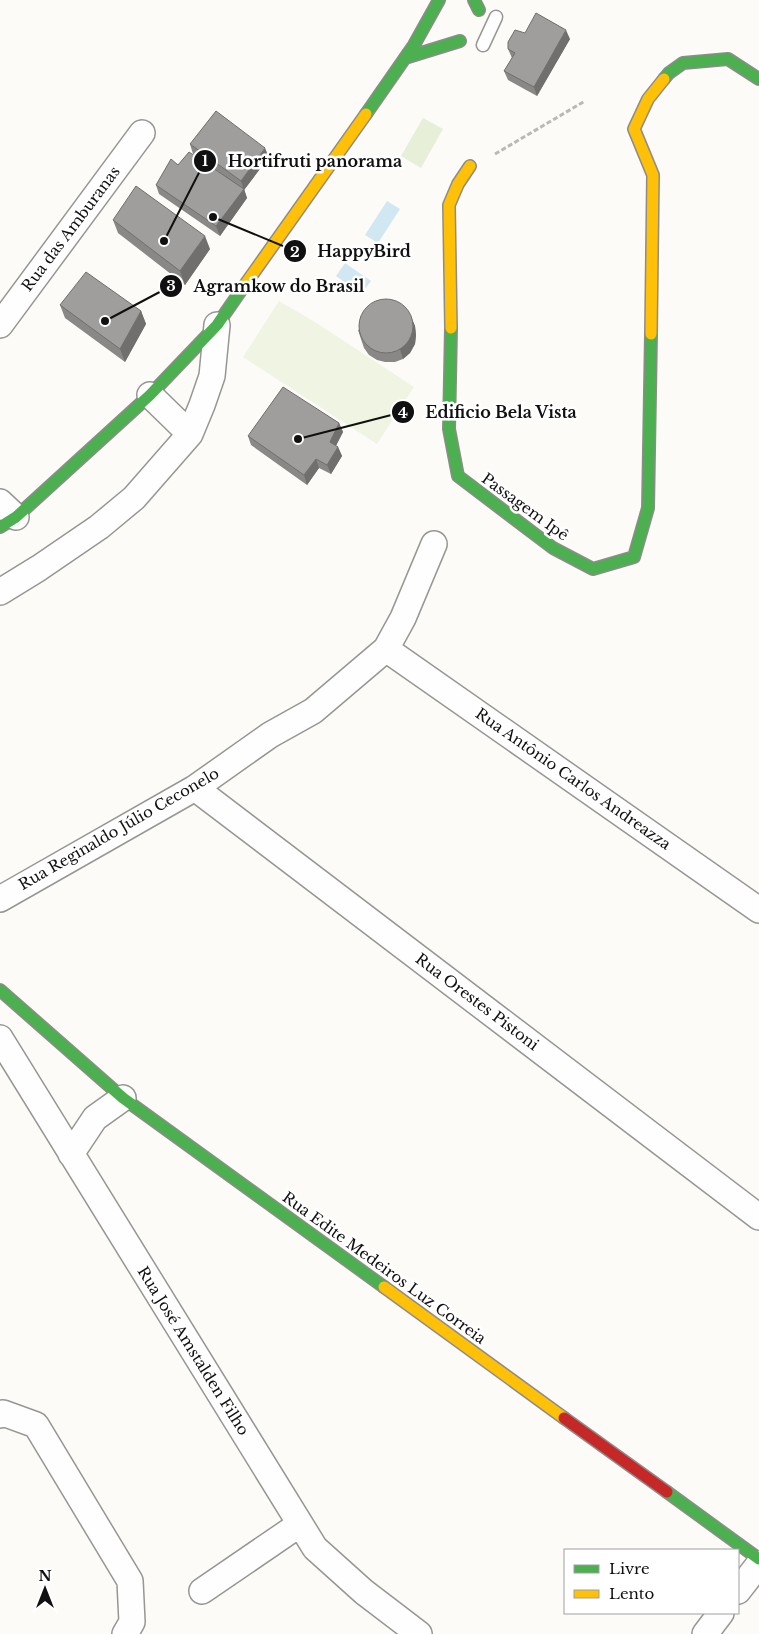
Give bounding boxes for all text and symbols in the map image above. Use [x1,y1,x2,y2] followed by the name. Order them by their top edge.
[192,146,412,177] callout: Hortifruti panorama
[202,151,209,170] text: 1
[228,151,402,171] text: Hortifruti panorama
[17,162,124,295] street label: Rua das Amburanas
[282,236,421,267] callout: HappyBird
[317,241,411,261] text: HappyBird
[290,242,300,261] text: 2
[158,271,375,302] callout: Agramkow do Brasil
[166,276,176,295] text: 3
[193,276,365,296] text: Agramkow do Brasil
[390,397,587,428] callout: Edificio Bela Vista
[425,402,577,422] text: Edificio Bela Vista
[398,403,408,422] text: 4
[478,469,573,545] street label: Passagem Ipê
[472,704,675,854] street label: Rua Antônio Carlos Andreazza
[15,763,223,894] street label: Rua Reginaldo Júlio Ceconelo
[412,949,543,1054] street label: Rua Orestes Pistoni
[279,1187,490,1348] street label: Rua Edite Medeiros Luz Correia
[134,1263,253,1439] street label: Rua José Amstalden Filho
[564,1549,739,1614] legend
[609,1559,650,1578] text: Livre
[20,1564,70,1614] north arrow
[38,1567,52,1585] text: N
[609,1584,655,1603] text: Lento

